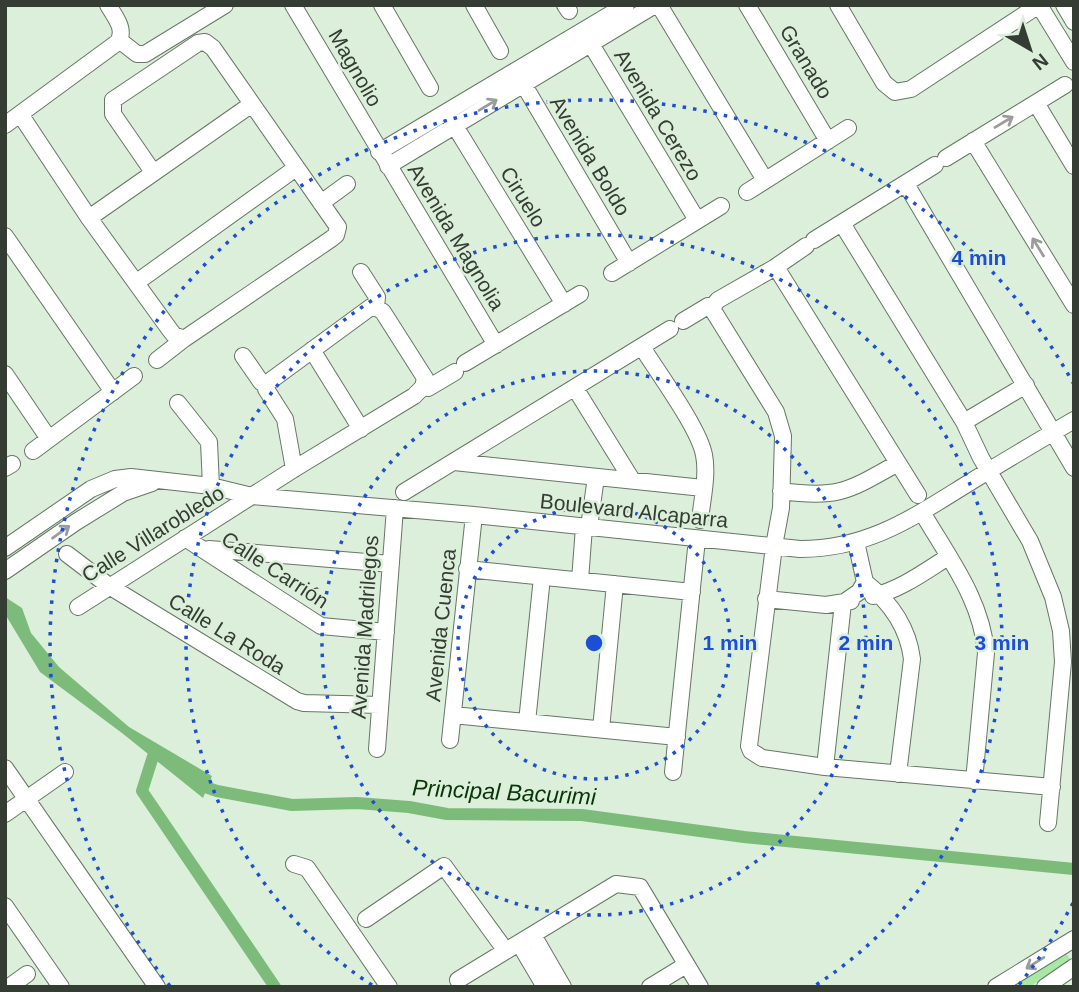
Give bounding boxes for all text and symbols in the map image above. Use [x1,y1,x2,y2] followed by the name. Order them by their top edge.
[995,14,1065,84] north arrow
[776,21,837,103] street label: Granado
[324,25,387,110] street label: Magnolio
[610,45,707,185] street label: Avenida Cerezo
[1028,49,1052,74] text: N
[546,92,635,220] street label: Avenida Boldo
[478,98,498,112] one-way arrow
[994,115,1014,129] one-way arrow
[404,159,509,314] street label: Avenida Magnolia
[496,162,551,231] street label: Ciruelo
[1031,238,1045,258] one-way arrow
[952,246,1006,269] text: 4 min
[77,481,228,587] street label: Calle Villarobledo
[539,489,730,532] street label: Boulevard Alcaparra
[51,525,70,539] one-way arrow
[218,527,333,613] street label: Calle Carrión
[347,534,382,720] street label: Avenida Madrilegos
[421,547,460,703] street label: Avenida Cuenca
[165,589,290,679] street label: Calle La Roda
[582,631,606,655] centre of rings
[703,631,757,654] text: 1 min
[839,631,893,654] text: 2 min
[975,631,1029,654] text: 3 min
[411,774,597,810] water label: Principal Bacurimi
[1026,955,1045,970] one-way arrow

